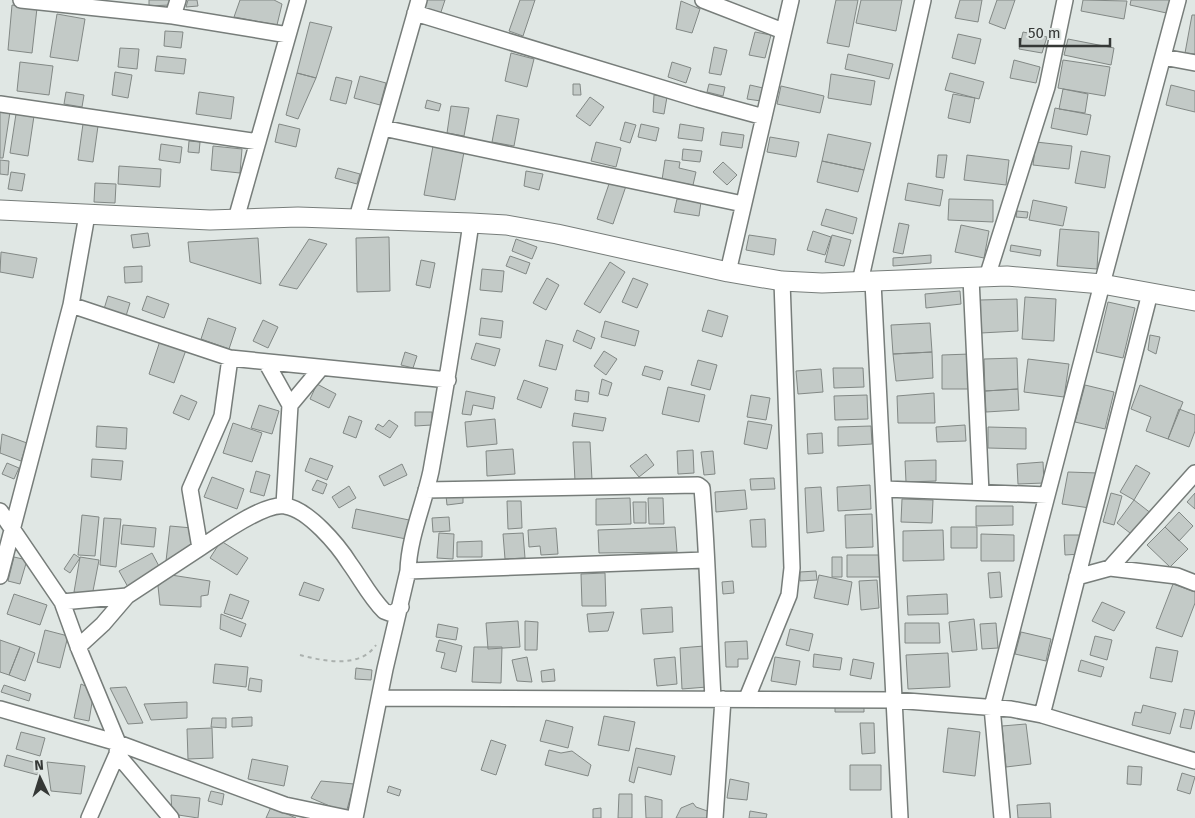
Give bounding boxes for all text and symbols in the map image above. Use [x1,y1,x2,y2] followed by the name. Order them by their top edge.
[1020,15,1110,47] scale bar
[1028,24,1061,42] text: 50 m
[15,753,65,803] north arrow
[34,757,44,774] text: N

